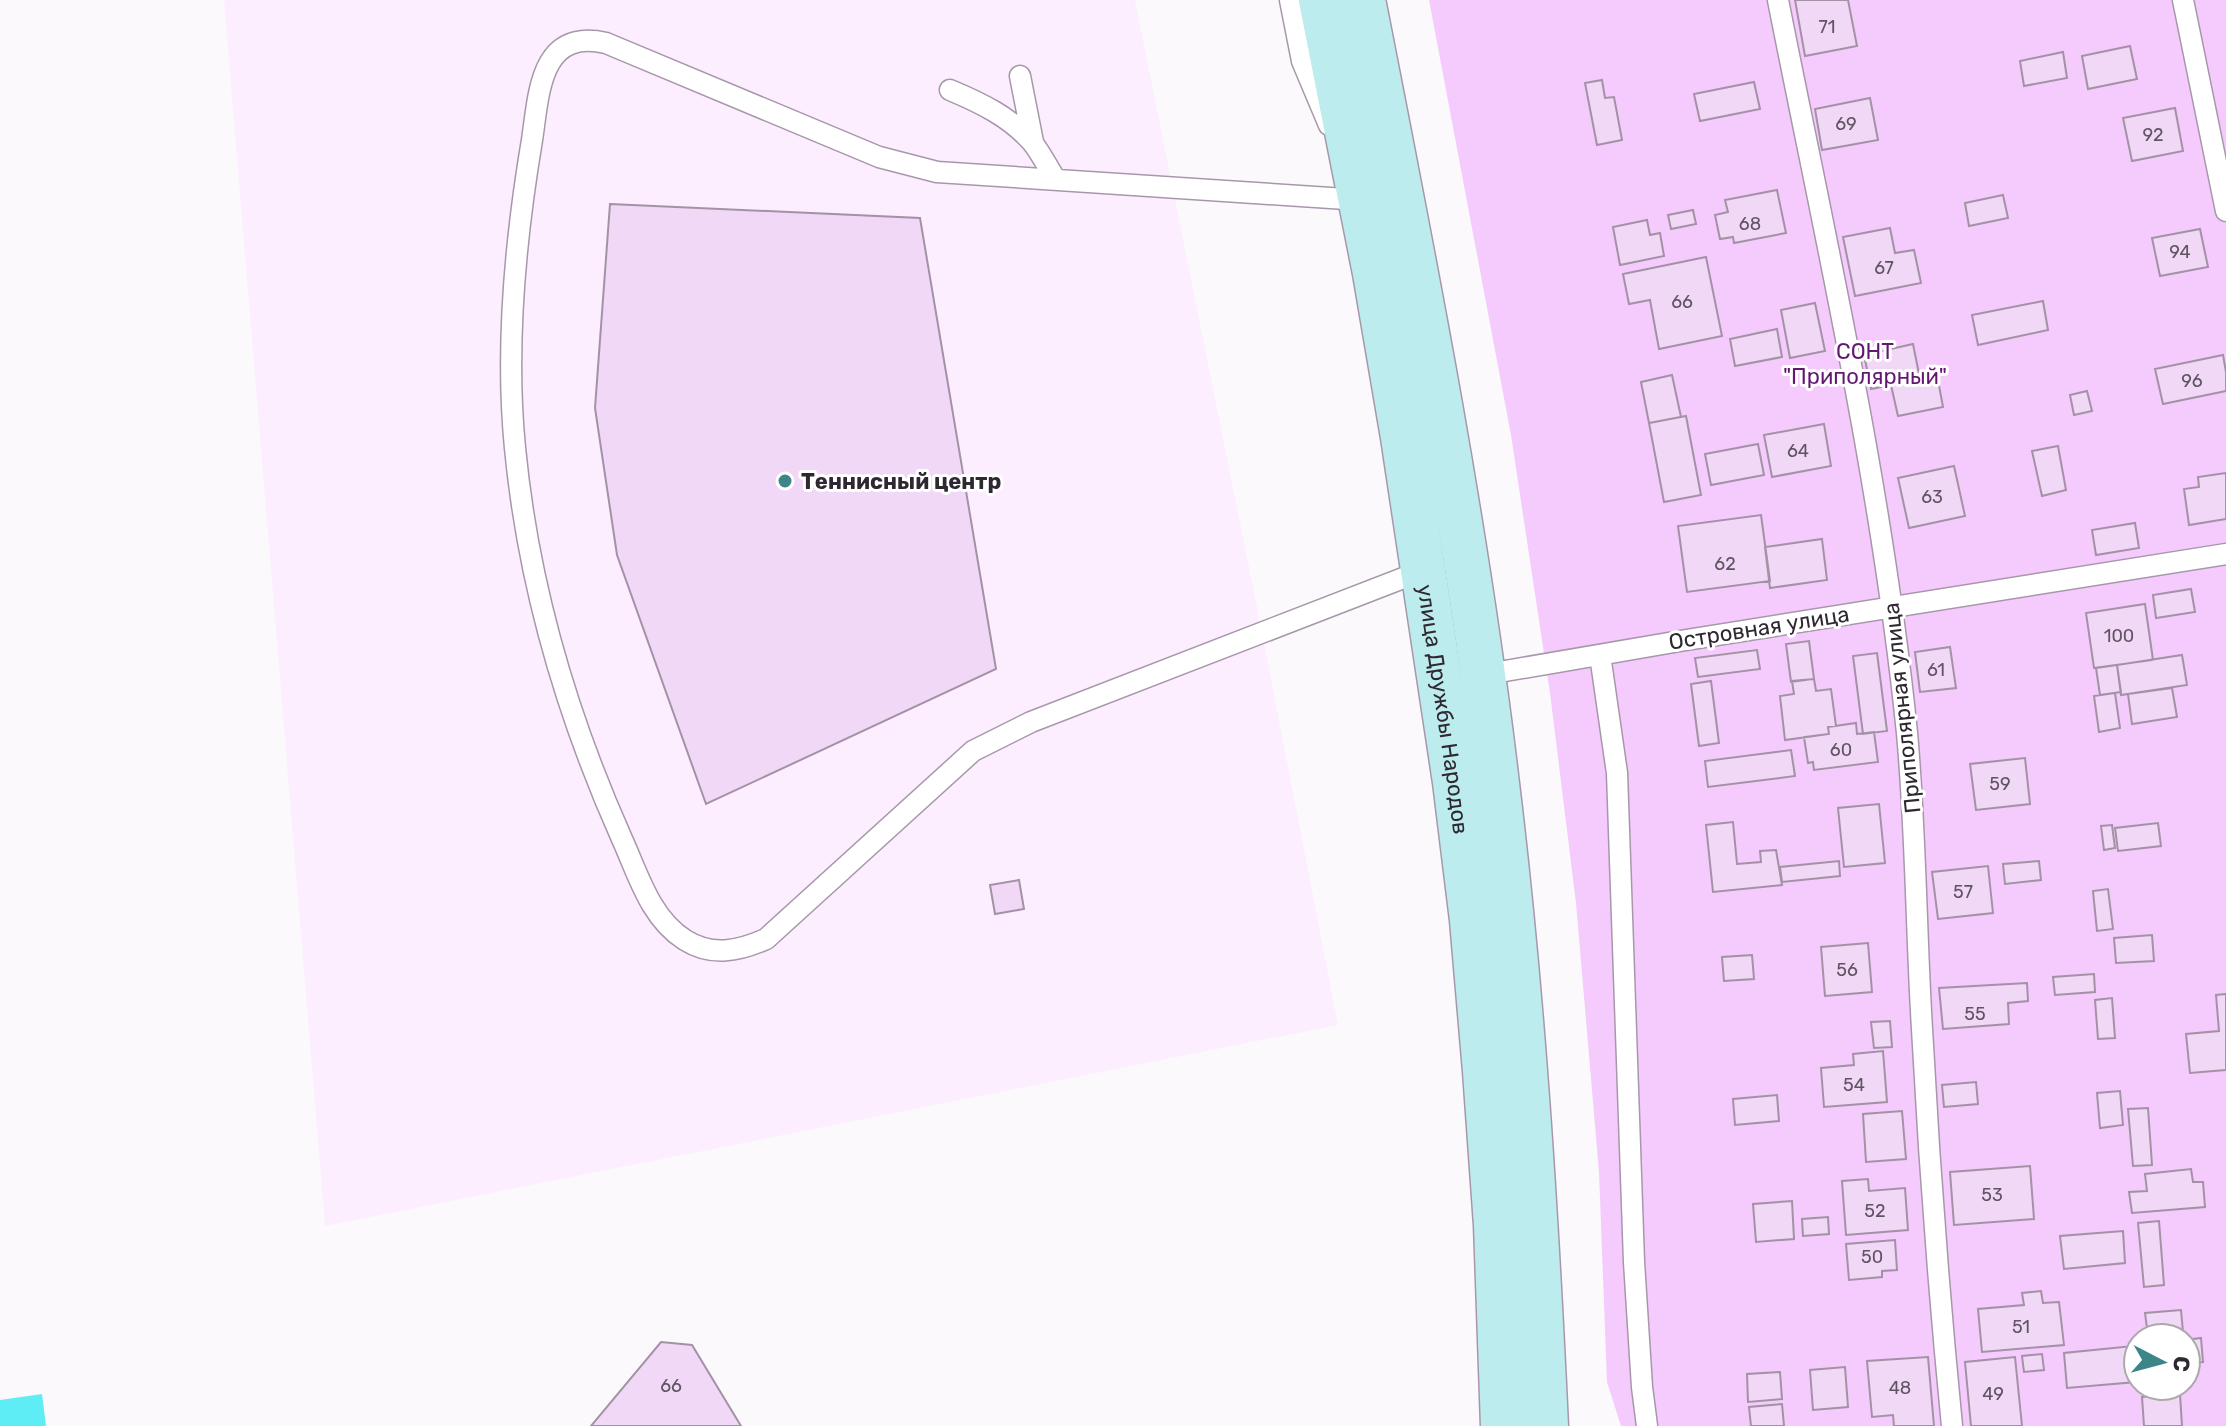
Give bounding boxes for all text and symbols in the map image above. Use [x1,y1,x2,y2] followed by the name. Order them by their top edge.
[1819,16,1835,38] house number: 71
[1835,113,1857,135] house number: 69
[2142,124,2164,146] house number: 92
[1739,213,1761,235] house number: 68
[2169,241,2191,263] house number: 94
[1874,257,1894,279] house number: 67
[1671,291,1693,313] house number: 66
[1783,338,1947,390] park label: СОНТ "Приполярный"
[2181,370,2203,392] house number: 96
[1787,440,1809,462] house number: 64
[801,468,1001,495] place label: Теннисный центр
[776,472,794,490] marker: Теннисный центр
[1921,486,1943,508] house number: 63
[1714,553,1736,575] house number: 62
[1412,583,1475,836] street label: улица Дружбы Народов
[1667,600,1851,656] street label: Островная улица
[1878,601,1926,815] street label: Приполярная улица
[2104,625,2134,647] house number: 100
[1927,659,1945,681] house number: 61
[1830,739,1852,761] house number: 60
[1989,773,2011,795] house number: 59
[1953,881,1973,903] house number: 57
[1836,959,1858,981] house number: 56
[1964,1003,1986,1025] house number: 55
[1843,1074,1865,1096] house number: 54
[1981,1184,2003,1206] house number: 53
[1864,1200,1886,1222] house number: 52
[1861,1246,1883,1268] house number: 50
[2012,1316,2030,1338] house number: 51
[2122,1322,2202,1402] north arrow
[2167,1355,2196,1373] text: С
[660,1375,682,1397] house number: 66
[1889,1377,1911,1399] house number: 48
[1982,1383,2004,1405] house number: 49

